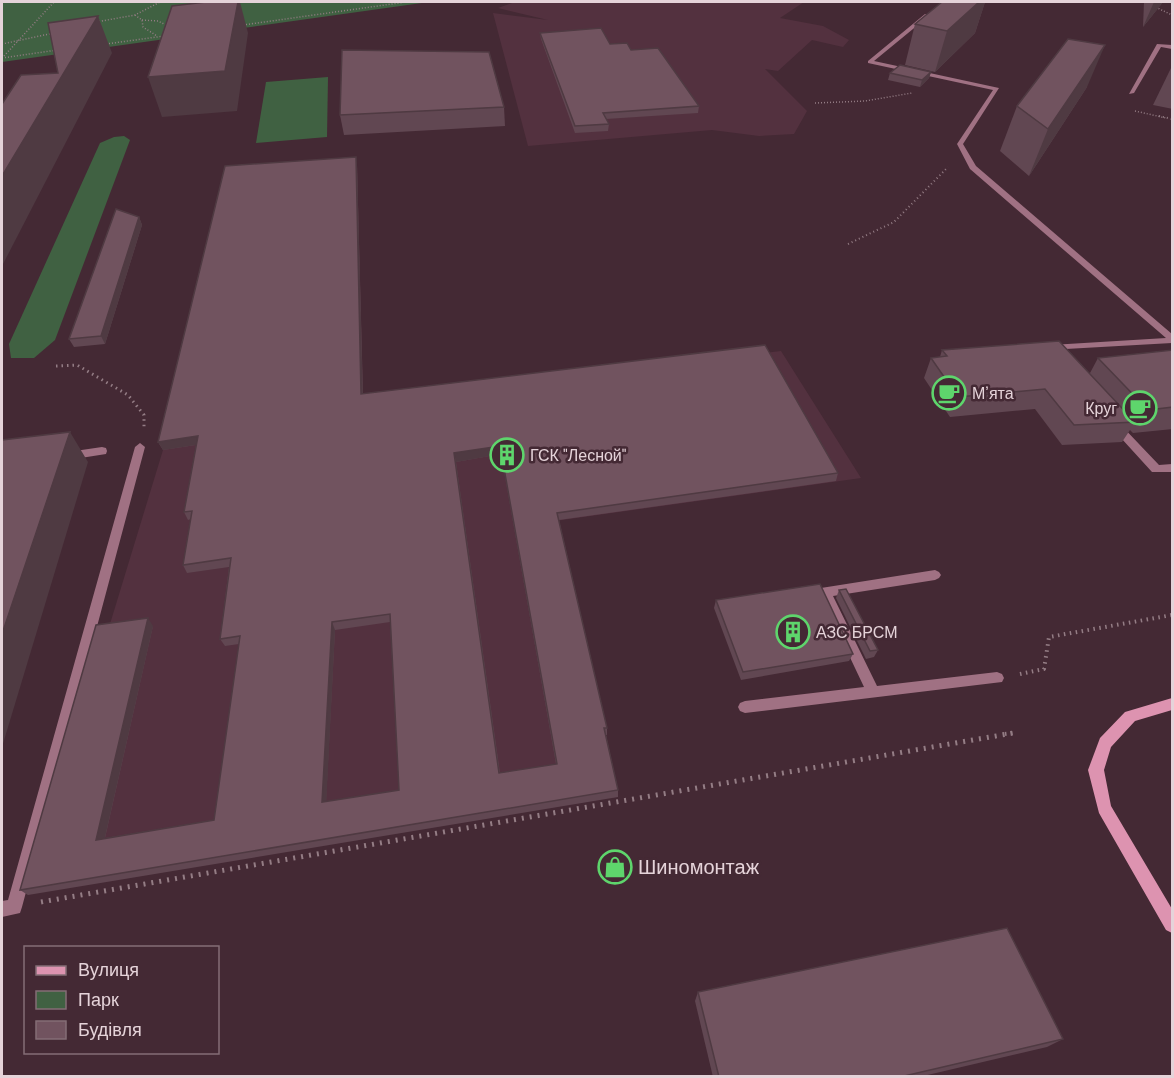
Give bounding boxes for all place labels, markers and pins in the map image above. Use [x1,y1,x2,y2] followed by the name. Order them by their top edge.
[931,375,967,411] cafe icon: Мʼята
[972,383,1014,404] place label: Мʼята
[1122,390,1158,426] cafe icon: Круг
[1085,398,1117,419] place label: Круг
[489,437,525,473] building icon: ГСК "Лесной"
[530,445,627,466] place label: ГСК "Лесной"
[775,614,811,650] building icon: АЗС БРСМ
[816,622,897,643] place label: АЗС БРСМ
[597,849,633,885] shop icon: Шиномонтаж
[638,854,760,880] place label: Шиномонтаж

